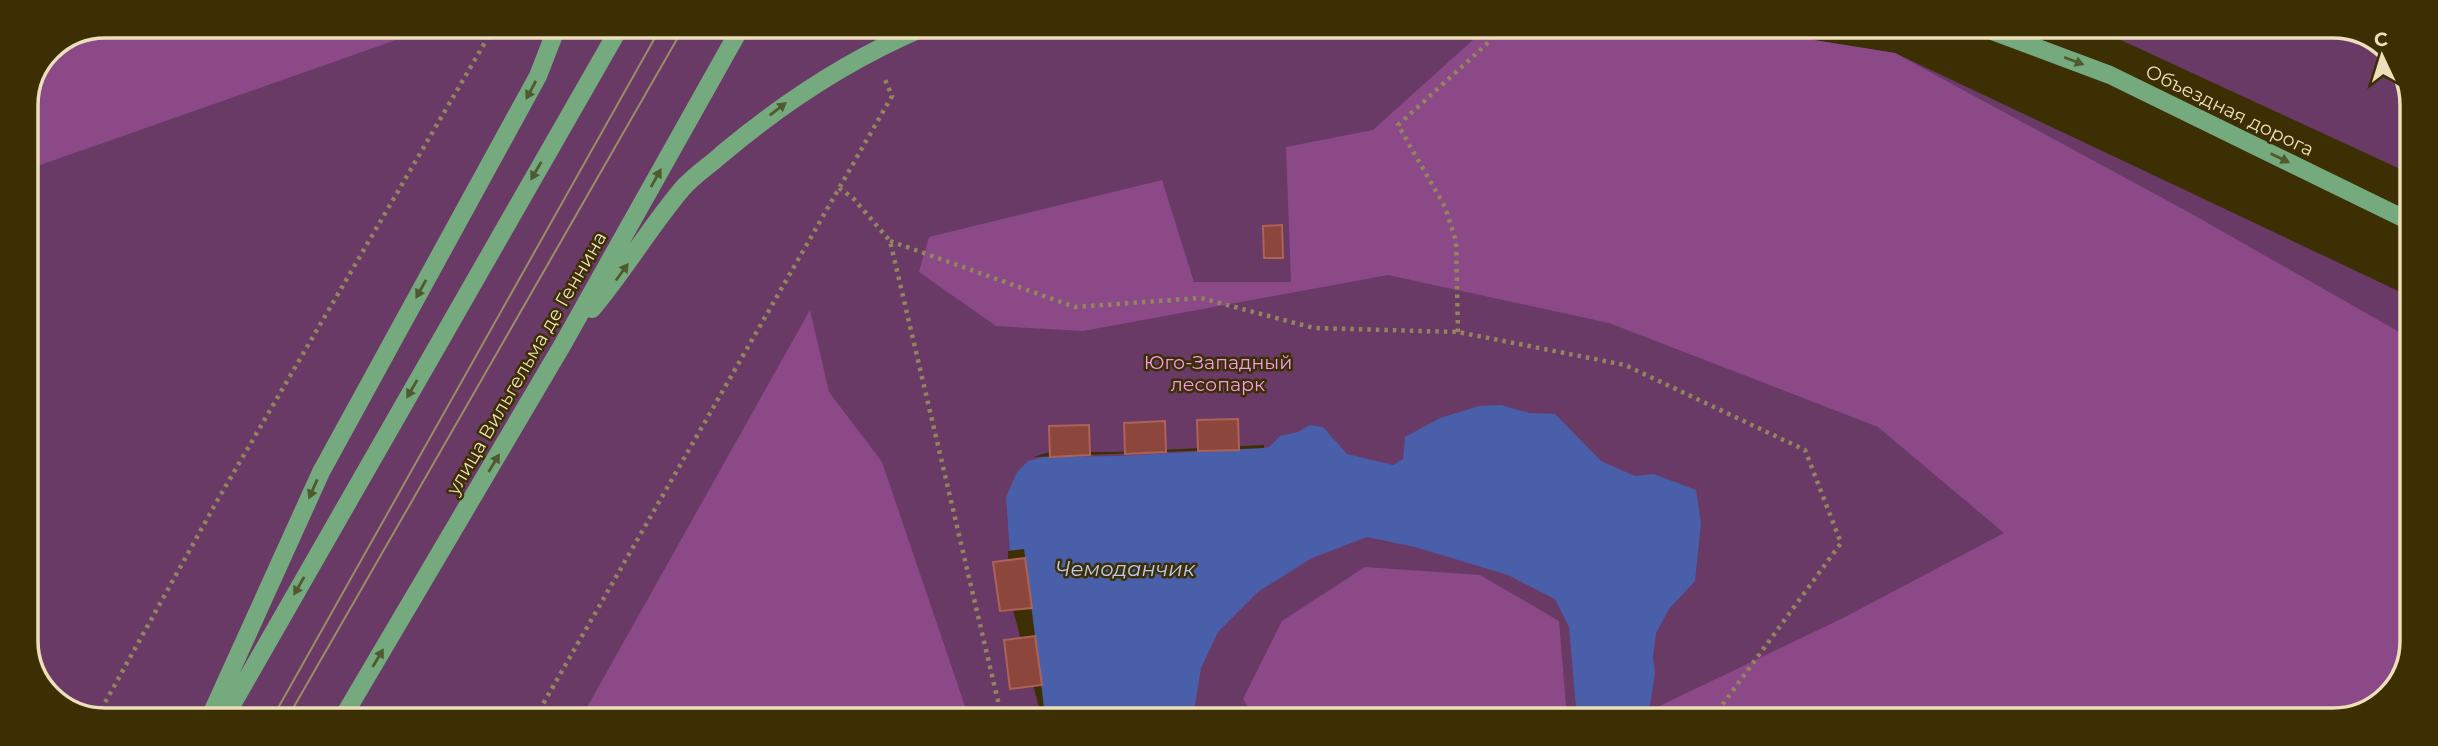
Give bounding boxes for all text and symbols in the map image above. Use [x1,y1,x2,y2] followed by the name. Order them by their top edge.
[2347,21,2417,91] north arrow
[2373,28,2389,51] text: С
[2064,56,2085,67] one-way arrow
[2142,60,2318,161] street label: Объездная дорога
[525,80,536,100] one-way arrow
[769,103,787,117] one-way arrow
[2270,152,2290,163] one-way arrow
[530,161,543,180] one-way arrow
[650,168,662,187] one-way arrow
[441,227,611,500] street label: улица Вильгельма де Геннина
[614,263,628,281] one-way arrow
[415,279,427,299] one-way arrow
[1144,351,1292,396] park label: Юго-Западный лесопарк
[406,379,418,398] one-way arrow
[487,453,500,472] one-way arrow
[307,479,319,499] one-way arrow
[1055,556,1196,581] water label: Чемоданчик
[293,577,305,596] one-way arrow
[372,649,384,668] one-way arrow

